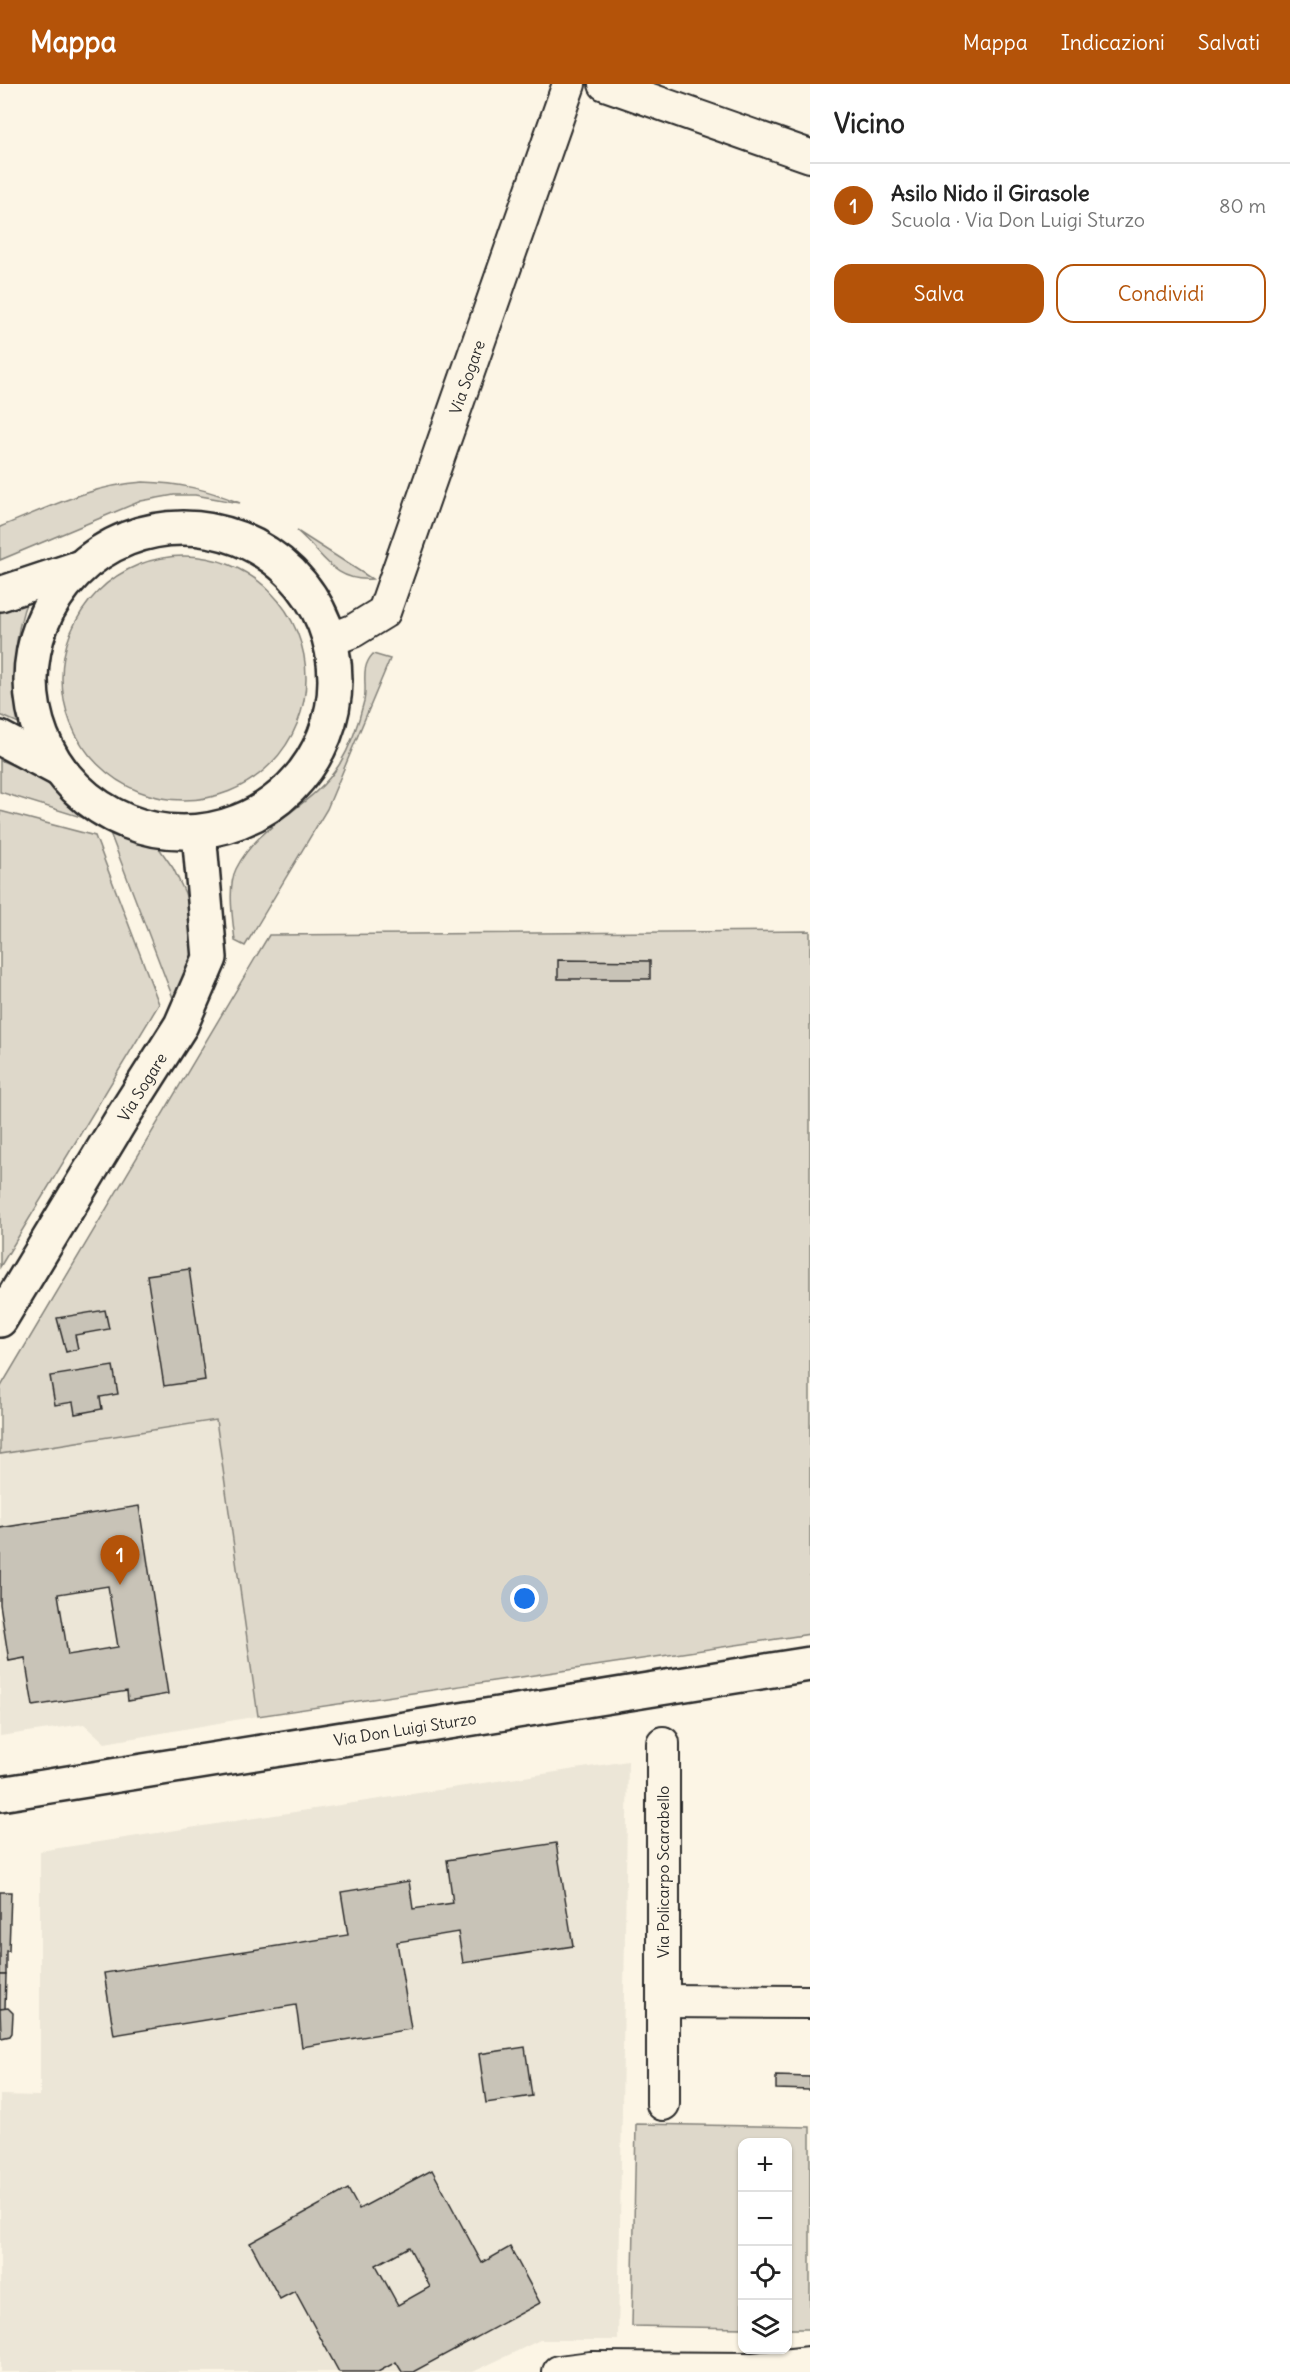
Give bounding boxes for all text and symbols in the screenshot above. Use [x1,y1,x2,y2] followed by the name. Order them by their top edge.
[30,24,116,60] text: Mappa
[963,29,1028,56] text: Mappa
[1061,29,1165,56] text: Indicazioni
[1198,29,1260,56] text: Salvati
[834,107,905,140] text: Vicino
[891,179,1090,207] text: Asilo Nido il Girasole
[850,193,857,218] text: 1
[1219,193,1266,218] text: 80 m
[891,207,1145,232] text: Scuola · Via Don Luigi Sturzo
[834,264,1044,323] button: Salva
[1056,264,1266,323] button: Condividi
[445,337,489,417] street label: Via Sogare
[113,1049,171,1125] street label: Via Sogare
[100,1536,140,1585] pin: 1
[510,1584,539,1613] your location
[332,1708,478,1750] street label: Via Don Luigi Sturzo
[653,1786,673,1958] street label: Via Policarpo Scarabello
[738,2138,792,2354] map controls
[738,2138,792,2192] button: +
[738,2192,792,2246] button: −
[738,2246,792,2300] button: locate
[738,2300,792,2354] button: layers

